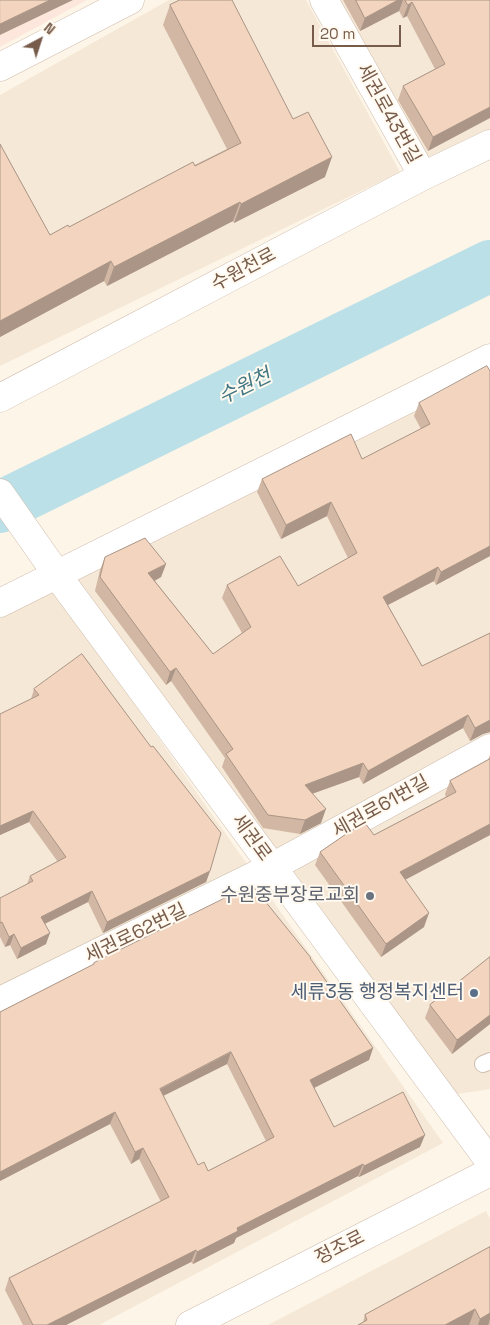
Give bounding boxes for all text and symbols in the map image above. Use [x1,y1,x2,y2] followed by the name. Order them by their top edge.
[15,15,65,65] north arrow
[315,15,404,47] scale bar
[40,19,59,38] text: N
[320,24,355,43] text: 20 m
[351,60,425,168] street label: 세권로43번길
[208,244,280,296] street label: 수원천로
[215,364,275,410] water label: 수원천
[329,771,433,843] street label: 세권로61번길
[226,810,276,866] street label: 세권로
[220,885,360,907] place label: 수원중부장로교회
[364,890,376,902] marker: 수원중부장로교회
[81,900,191,968] street label: 세권로62번길
[290,982,464,1004] place label: 세류3동 행정복지센터
[468,987,480,999] marker: 세류3동 행정복지센터
[311,1226,369,1270] street label: 정조로

